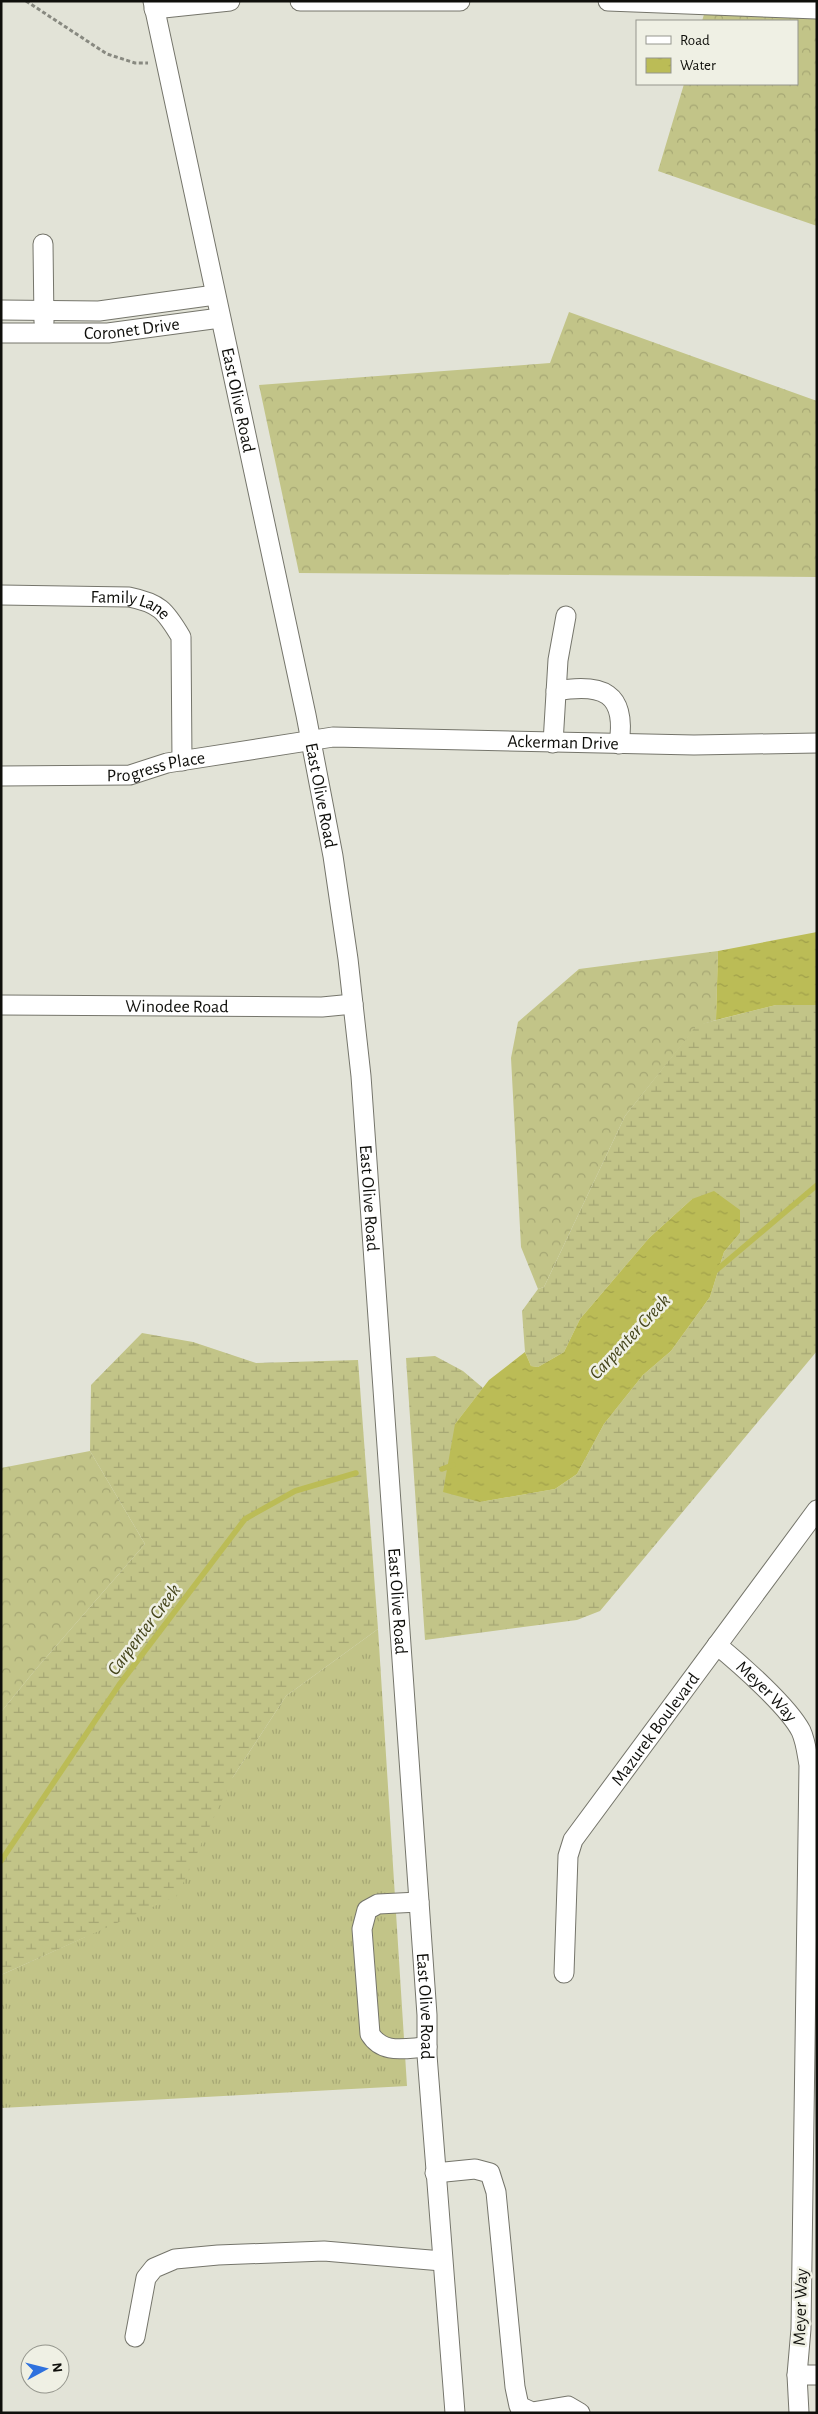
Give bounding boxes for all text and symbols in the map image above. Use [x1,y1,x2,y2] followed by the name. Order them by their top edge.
[636,20,798,85] legend
[680,33,710,48] text: Road
[680,58,716,73] text: Water
[84,316,181,343] street label: Coronet Drive
[218,346,257,454] street label: East Olive Road
[91,588,173,623] street label: Family Lane
[507,733,619,753] street label: Ackerman Drive
[302,741,339,850] street label: East Olive Road
[107,749,206,785] street label: Progress Place
[125,998,229,1016] street label: Winodee Road
[356,1144,381,1252] street label: East Olive Road
[586,1291,674,1383] water label: Carpenter Creek
[384,1547,410,1655] street label: East Olive Road
[104,1581,185,1679] water label: Carpenter Creek
[732,1658,800,1726] street label: Meyer Way
[609,1670,703,1789] street label: Mazurek Boulevard
[413,1952,435,2060] street label: East Olive Road
[791,2268,811,2346] street label: Meyer Way
[20,2344,70,2394] north arrow
[49,2362,64,2373] text: N

